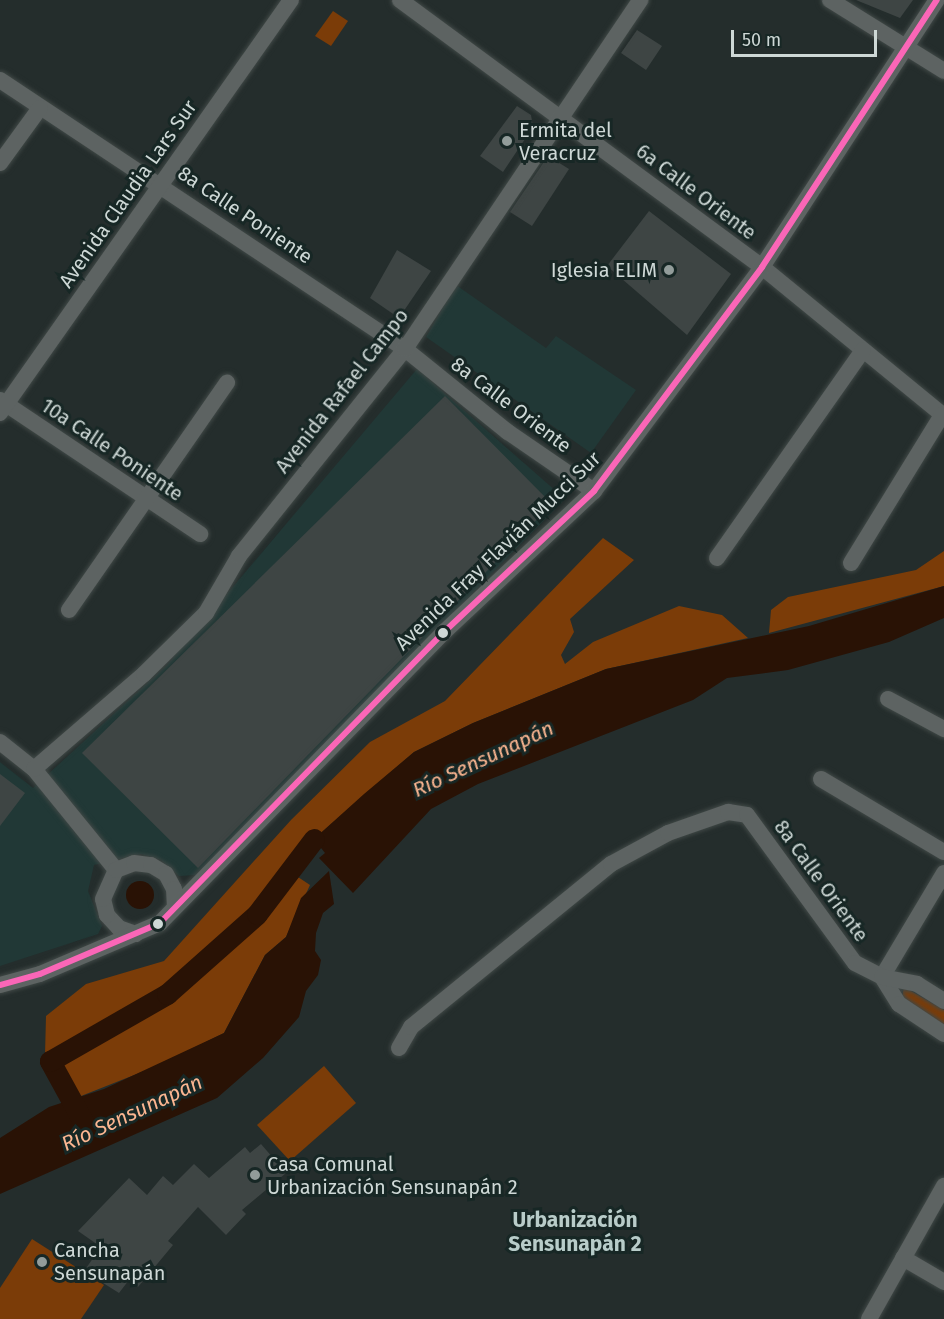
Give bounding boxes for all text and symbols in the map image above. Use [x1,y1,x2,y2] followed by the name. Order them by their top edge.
[734,18,880,56] scale bar
[742,29,781,51] text: 50 m
[54,96,202,292] street label: Avenida Claudia Lars Sur
[519,118,612,165] place label: Ermita del Veracruz
[500,134,514,148] marker: Ermita del Veracruz
[631,139,761,245] street label: 6a Calle Oriente
[173,161,317,269] street label: 8a Calle Poniente
[551,258,657,282] place label: Iglesia ELIM
[662,263,676,277] marker: Iglesia ELIM
[270,304,414,478] street label: Avenida Rafael Campo
[446,352,576,458] street label: 8a Calle Oriente
[36,394,188,506] street label: 10a Calle Poniente
[390,447,606,655] street label: Avenida Fray Flavián Mucci Sur
[437,627,449,639] unlabelled marker
[409,715,557,803] water label: Río Sensunapán
[769,816,873,946] street label: 8a Calle Oriente
[152,918,164,930] unlabelled marker
[58,1069,206,1157] water label: Río Sensunapán
[267,1152,518,1199] place label: Casa Comunal Urbanización Sensunapán 2
[248,1168,262,1182] marker: Casa Comunal Urbanización Sensunapán 2
[508,1207,642,1257] district label: Urbanización Sensunapán 2
[54,1238,165,1285] place label: Cancha Sensunapán
[35,1255,49,1269] marker: Cancha Sensunapán

